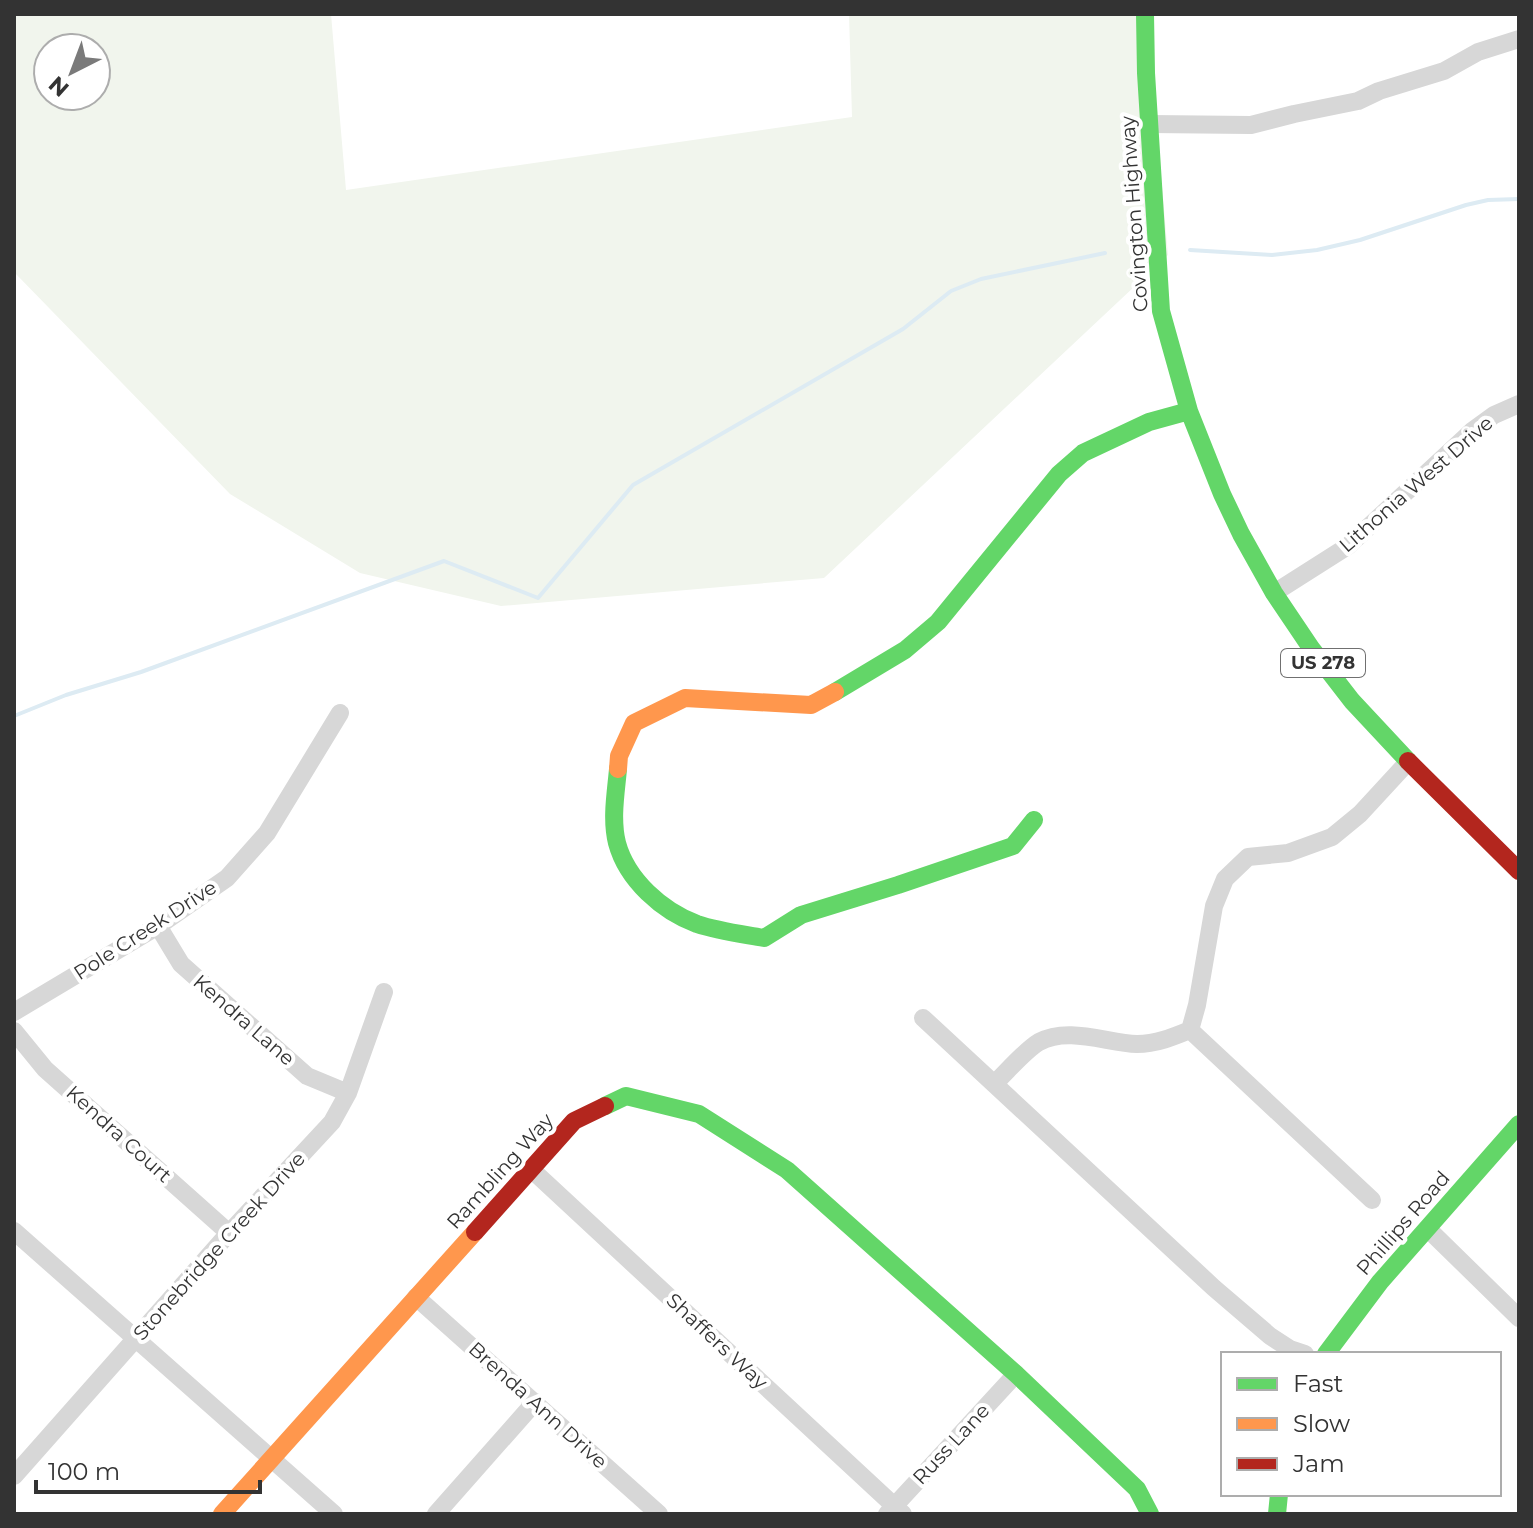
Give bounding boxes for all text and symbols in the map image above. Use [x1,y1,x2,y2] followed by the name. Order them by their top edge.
[32,32,112,112] north arrow
[43,71,75,102] text: N
[1115,115,1153,313] street label: Covington Highway
[1334,411,1498,557] street label: Lithonia West Drive
[1281,649,1365,677] road number: US 278
[69,875,221,985] street label: Pole Creek Drive
[188,969,300,1071] street label: Kendra Lane
[61,1080,177,1188] street label: Kendra Court
[442,1108,558,1234] street label: Rambling Way
[128,1147,310,1345] street label: Stonebridge Creek Drive
[1351,1166,1455,1280] street label: Phillips Road
[661,1288,773,1394] street label: Shaffers Way
[464,1337,612,1473] street label: Brenda Ann Drive
[1221,1352,1501,1496] legend
[1293,1369,1344,1398] text: Fast
[907,1399,995,1489] street label: Russ Lane
[1293,1409,1350,1438] text: Slow
[36,1444,260,1494] scale bar
[1292,1449,1345,1478] text: Jam
[48,1457,120,1486] text: 100 m

